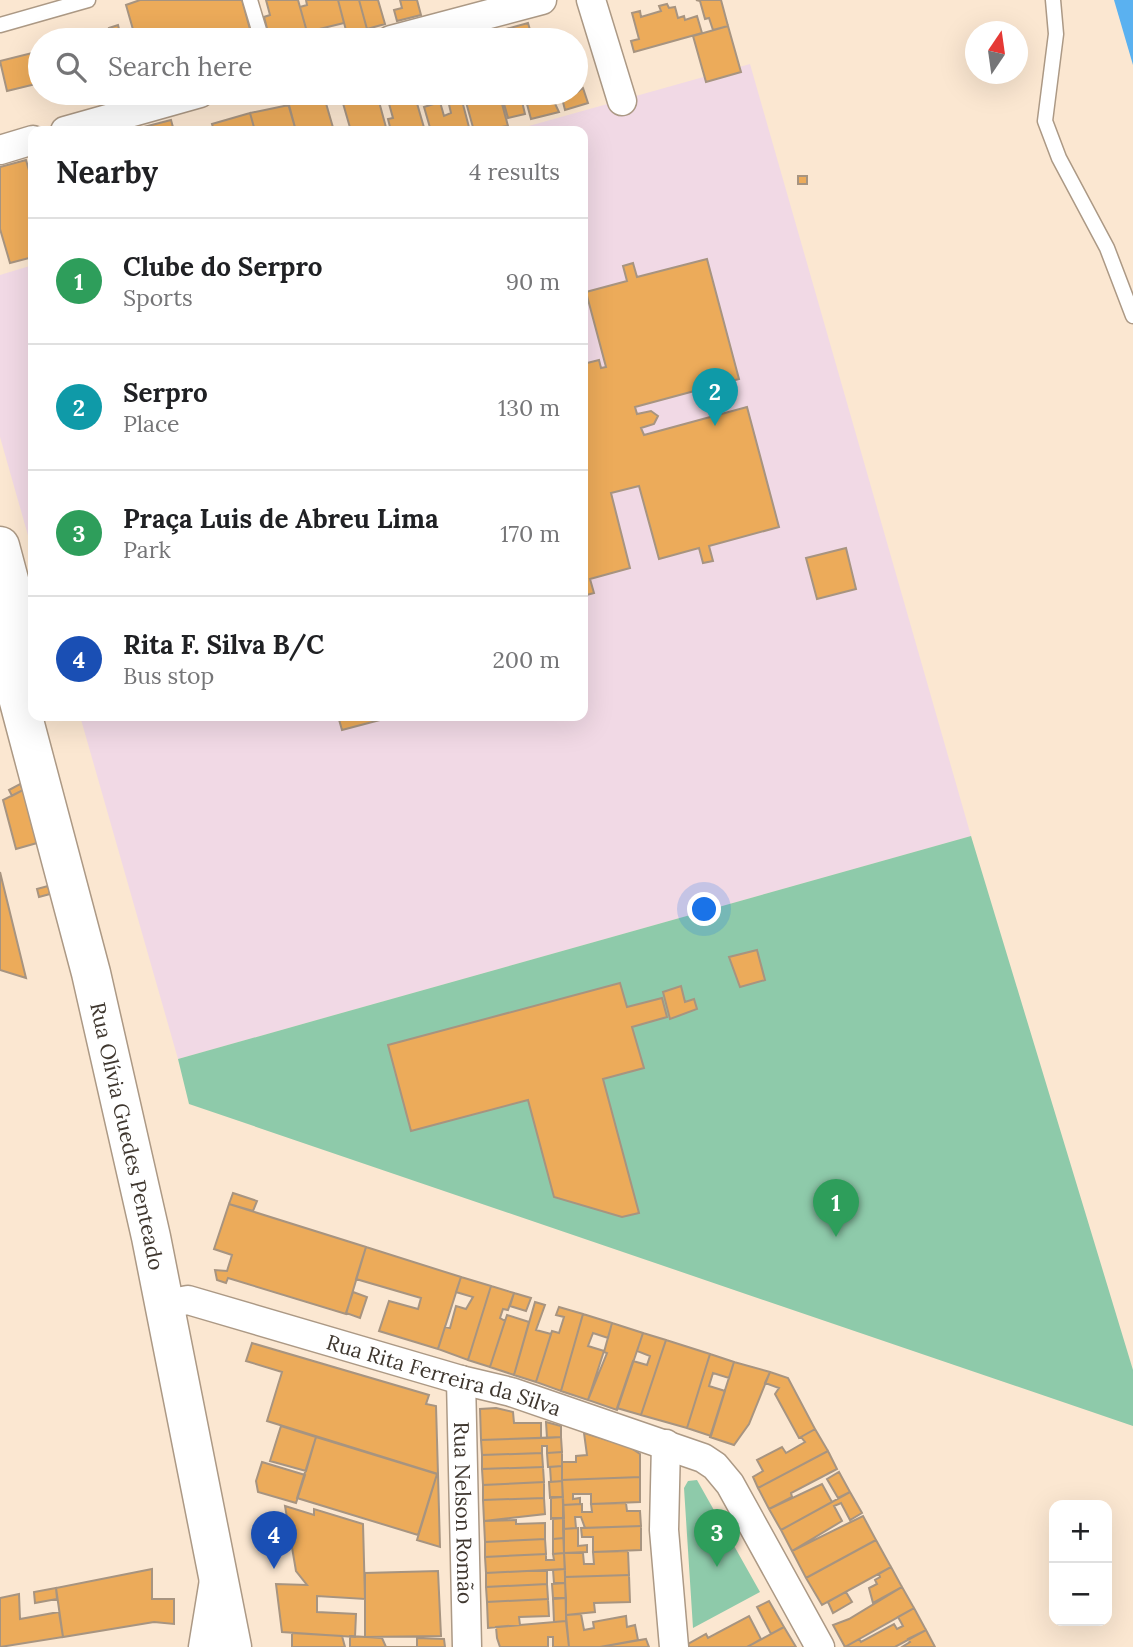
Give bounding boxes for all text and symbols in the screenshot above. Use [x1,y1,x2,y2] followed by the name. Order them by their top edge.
[965,21,1028,84] north arrow
[28,28,588,105] search box
[52,48,90,86] icon: search
[108,50,252,83] text: Search here
[56,153,158,191] text: Nearby
[469,157,560,186] text: 4 results
[123,250,322,283] text: Clube do Serpro
[74,267,84,296] text: 1
[506,267,560,296] text: 90 m
[123,283,193,312] text: Sports
[692,368,738,426] pin: 2
[123,376,208,409] text: Serpro
[73,393,85,422] text: 2
[498,393,560,422] text: 130 m
[123,409,180,438] text: Place
[123,502,439,535] text: Praça Luis de Abreu Lima
[73,519,85,548] text: 3
[500,519,560,548] text: 170 m
[123,535,171,564] text: Park
[123,628,324,661] text: Rita F. Silva B/C
[73,645,85,674] text: 4
[492,645,560,674] text: 200 m
[123,661,214,690] text: Bus stop
[687,892,721,926] your location
[85,999,171,1272] street label: Rua Olívia Guedes Penteado
[813,1179,859,1237] pin: 1
[324,1328,565,1422] street label: Rua Rita Ferreira da Silva
[448,1421,480,1605] street label: Rua Nelson Romão
[1049,1500,1112,1626] map controls
[1049,1500,1112,1563] button: +
[694,1509,740,1567] pin: 3
[251,1511,297,1569] pin: 4
[1049,1563,1112,1626] button: −

